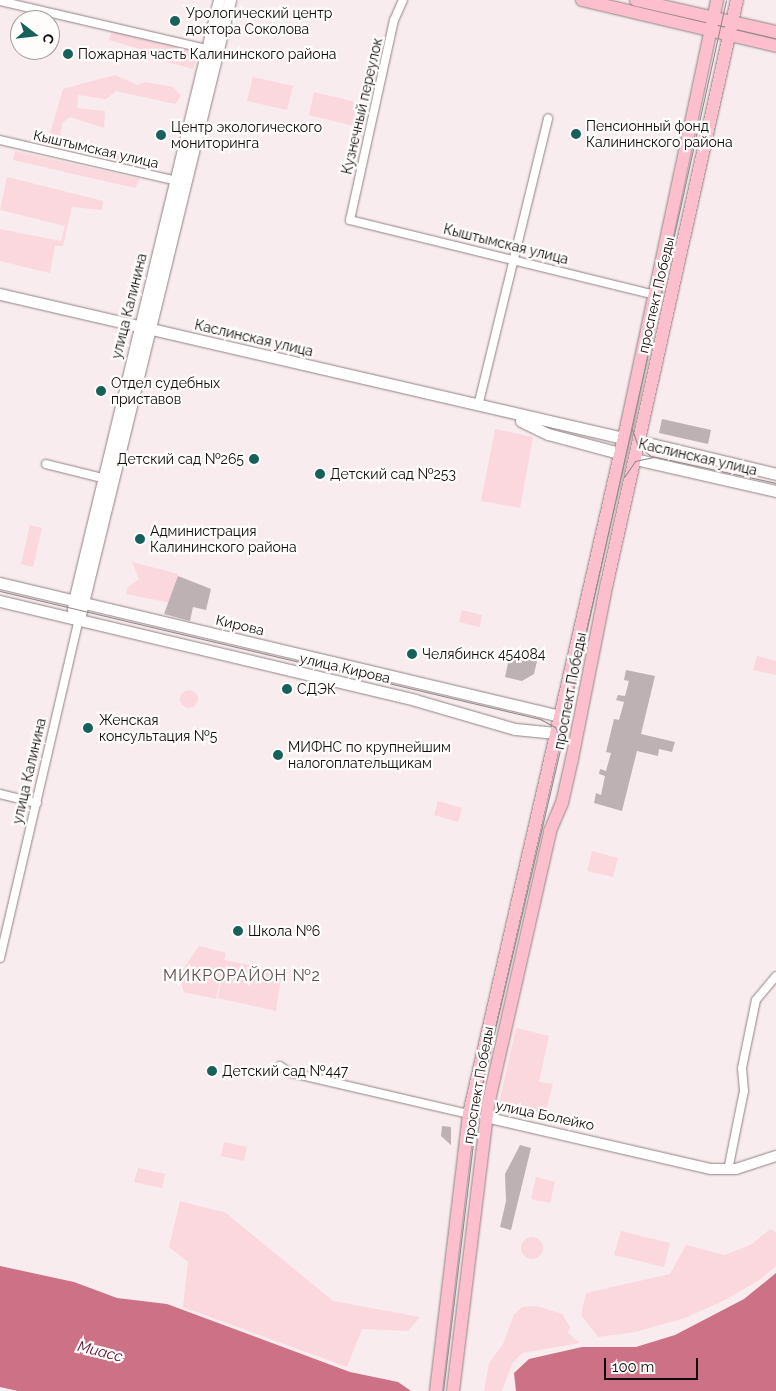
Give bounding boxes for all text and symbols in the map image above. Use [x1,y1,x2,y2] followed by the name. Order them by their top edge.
[186,5,332,38] place label: Урологический центр доктора Соколова
[10,10,60,60] north arrow
[168,14,182,28] marker: Урологический центр доктора Соколова
[39,32,57,46] text: С
[338,36,386,176] street label: Кузнечный переулок
[78,46,336,62] place label: Пожарная часть Калининского района
[62,48,74,60] marker: Пожарная часть Калининского района
[586,118,733,150] place label: Пенсионный фонд Калининского района
[171,119,322,152] place label: Центр экологического мониторинга
[31,126,161,172] street label: Кыштымская улица
[570,128,582,140] marker: Пенсионный фонд Калининского района
[155,129,167,141] marker: Центр экологического мониторинга
[442,220,570,268] street label: Кыштымская улица
[634,235,678,355] street label: проспект Победы
[108,251,150,361] street label: улица Калинина
[193,316,315,360] street label: Каслинская улица
[111,375,220,408] place label: Отдел судебных приставов
[95,385,107,397] marker: Отдел судебных приставов
[637,435,759,479] street label: Каслинская улица
[117,451,244,467] place label: Детский сад №265
[248,453,260,465] marker: Детский сад №265
[330,466,456,482] place label: Детский сад №253
[314,468,326,480] marker: Детский сад №253
[150,523,297,556] place label: Администрация Калининского района
[134,533,146,545] marker: Администрация Калининского района
[214,611,266,639] street label: Кирова
[550,631,590,751] street label: проспект Победы
[422,646,545,662] place label: Челябинск 454084
[406,648,418,660] marker: Челябинск 454084
[298,649,392,687] street label: улица Кирова
[297,681,336,697] place label: СДЭК
[281,683,293,695] marker: СДЭК
[99,712,217,744] place label: Женская консультация №5
[9,716,49,826] street label: улица Калинина
[81,721,95,735] marker: Женская консультация №5
[288,739,451,772] place label: МИФНС по крупнейшим налогоплательщикам
[272,749,284,761] marker: МИФНС по крупнейшим налогоплательщикам
[248,923,320,939] place label: Школа №6
[232,925,244,937] marker: Школа №6
[161,966,323,986] district label: МИКРОРАЙОН №2
[459,1025,497,1145] street label: проспект Победы
[222,1063,348,1079] place label: Детский сад №447
[206,1065,218,1077] marker: Детский сад №447
[494,1096,596,1134] street label: улица Болейко
[76,1338,124,1366] water label: Миасс
[606,1348,700,1380] scale bar
[612,1358,654,1376] text: 100 m

